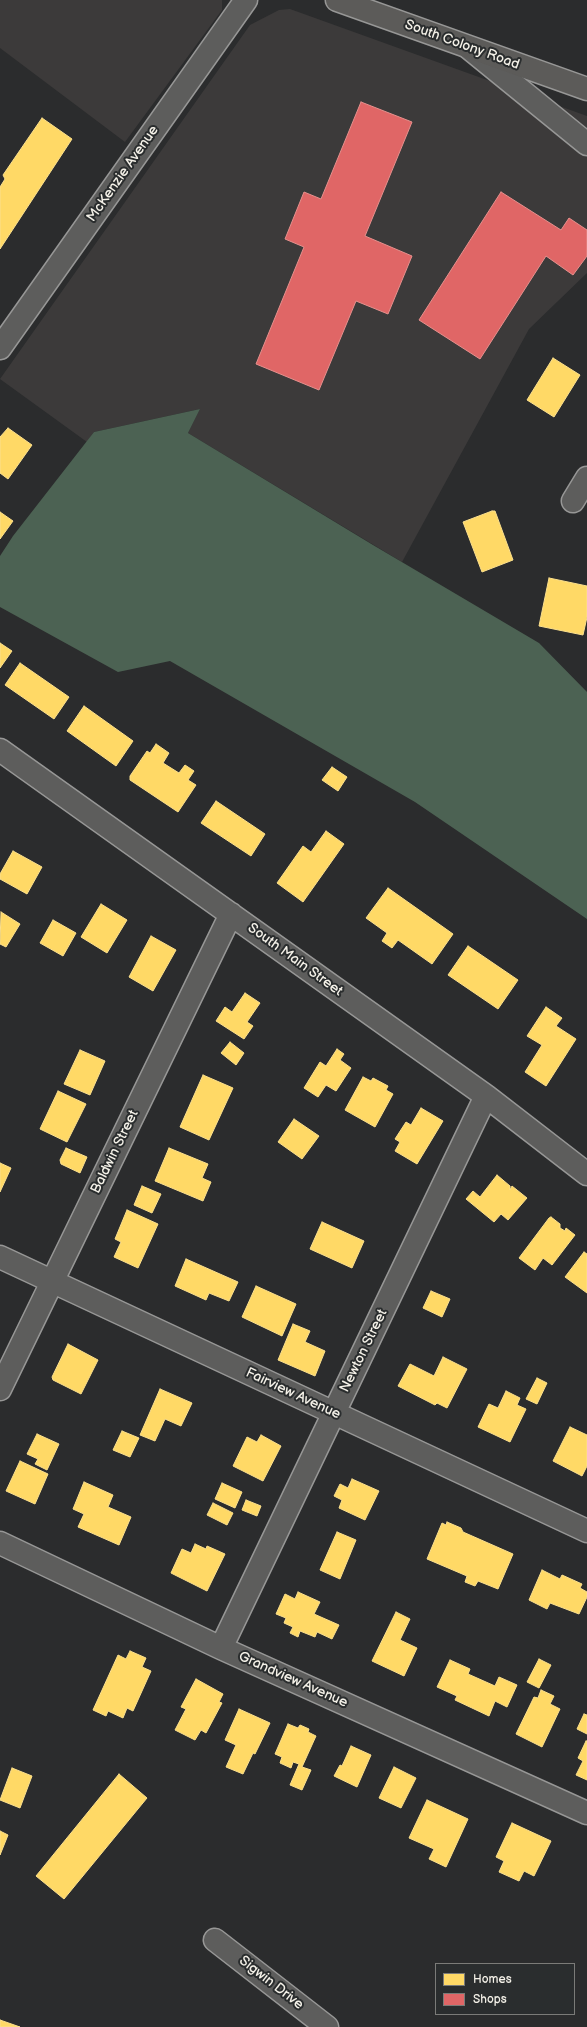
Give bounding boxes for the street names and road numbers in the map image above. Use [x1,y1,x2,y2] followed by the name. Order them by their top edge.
[402,16,522,74] street label: South Colony Road
[84,123,162,225] street label: McKenzie Avenue
[244,920,346,1000] street label: South Main Street
[88,1108,142,1196] street label: Baldwin Street
[337,1307,391,1395] street label: Newton Street
[243,1365,343,1423] street label: Fairview Avenue
[236,1648,350,1712] street label: Grandview Avenue
[235,1953,307,2013] street label: Sigwin Drive

